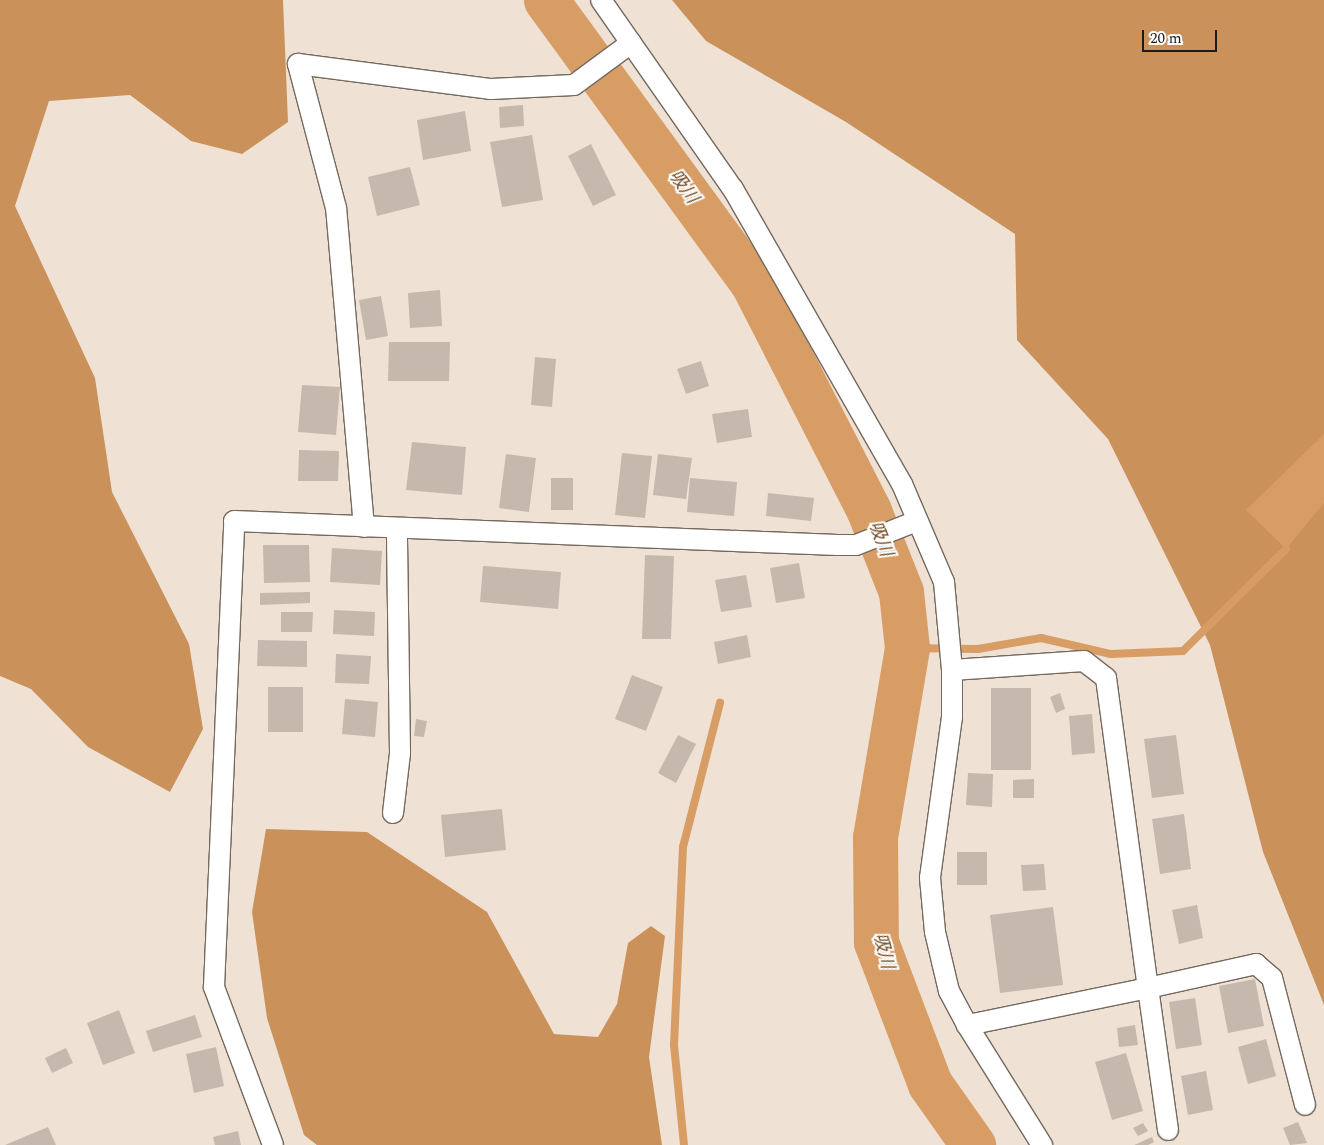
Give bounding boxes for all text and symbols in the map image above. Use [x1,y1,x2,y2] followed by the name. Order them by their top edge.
[1144,20,1219,52] scale bar
[1150,27,1182,50] text: 20 m
[664,166,702,208] water label: 吸川
[863,518,897,560] water label: 吸川
[868,931,898,971] water label: 吸川

